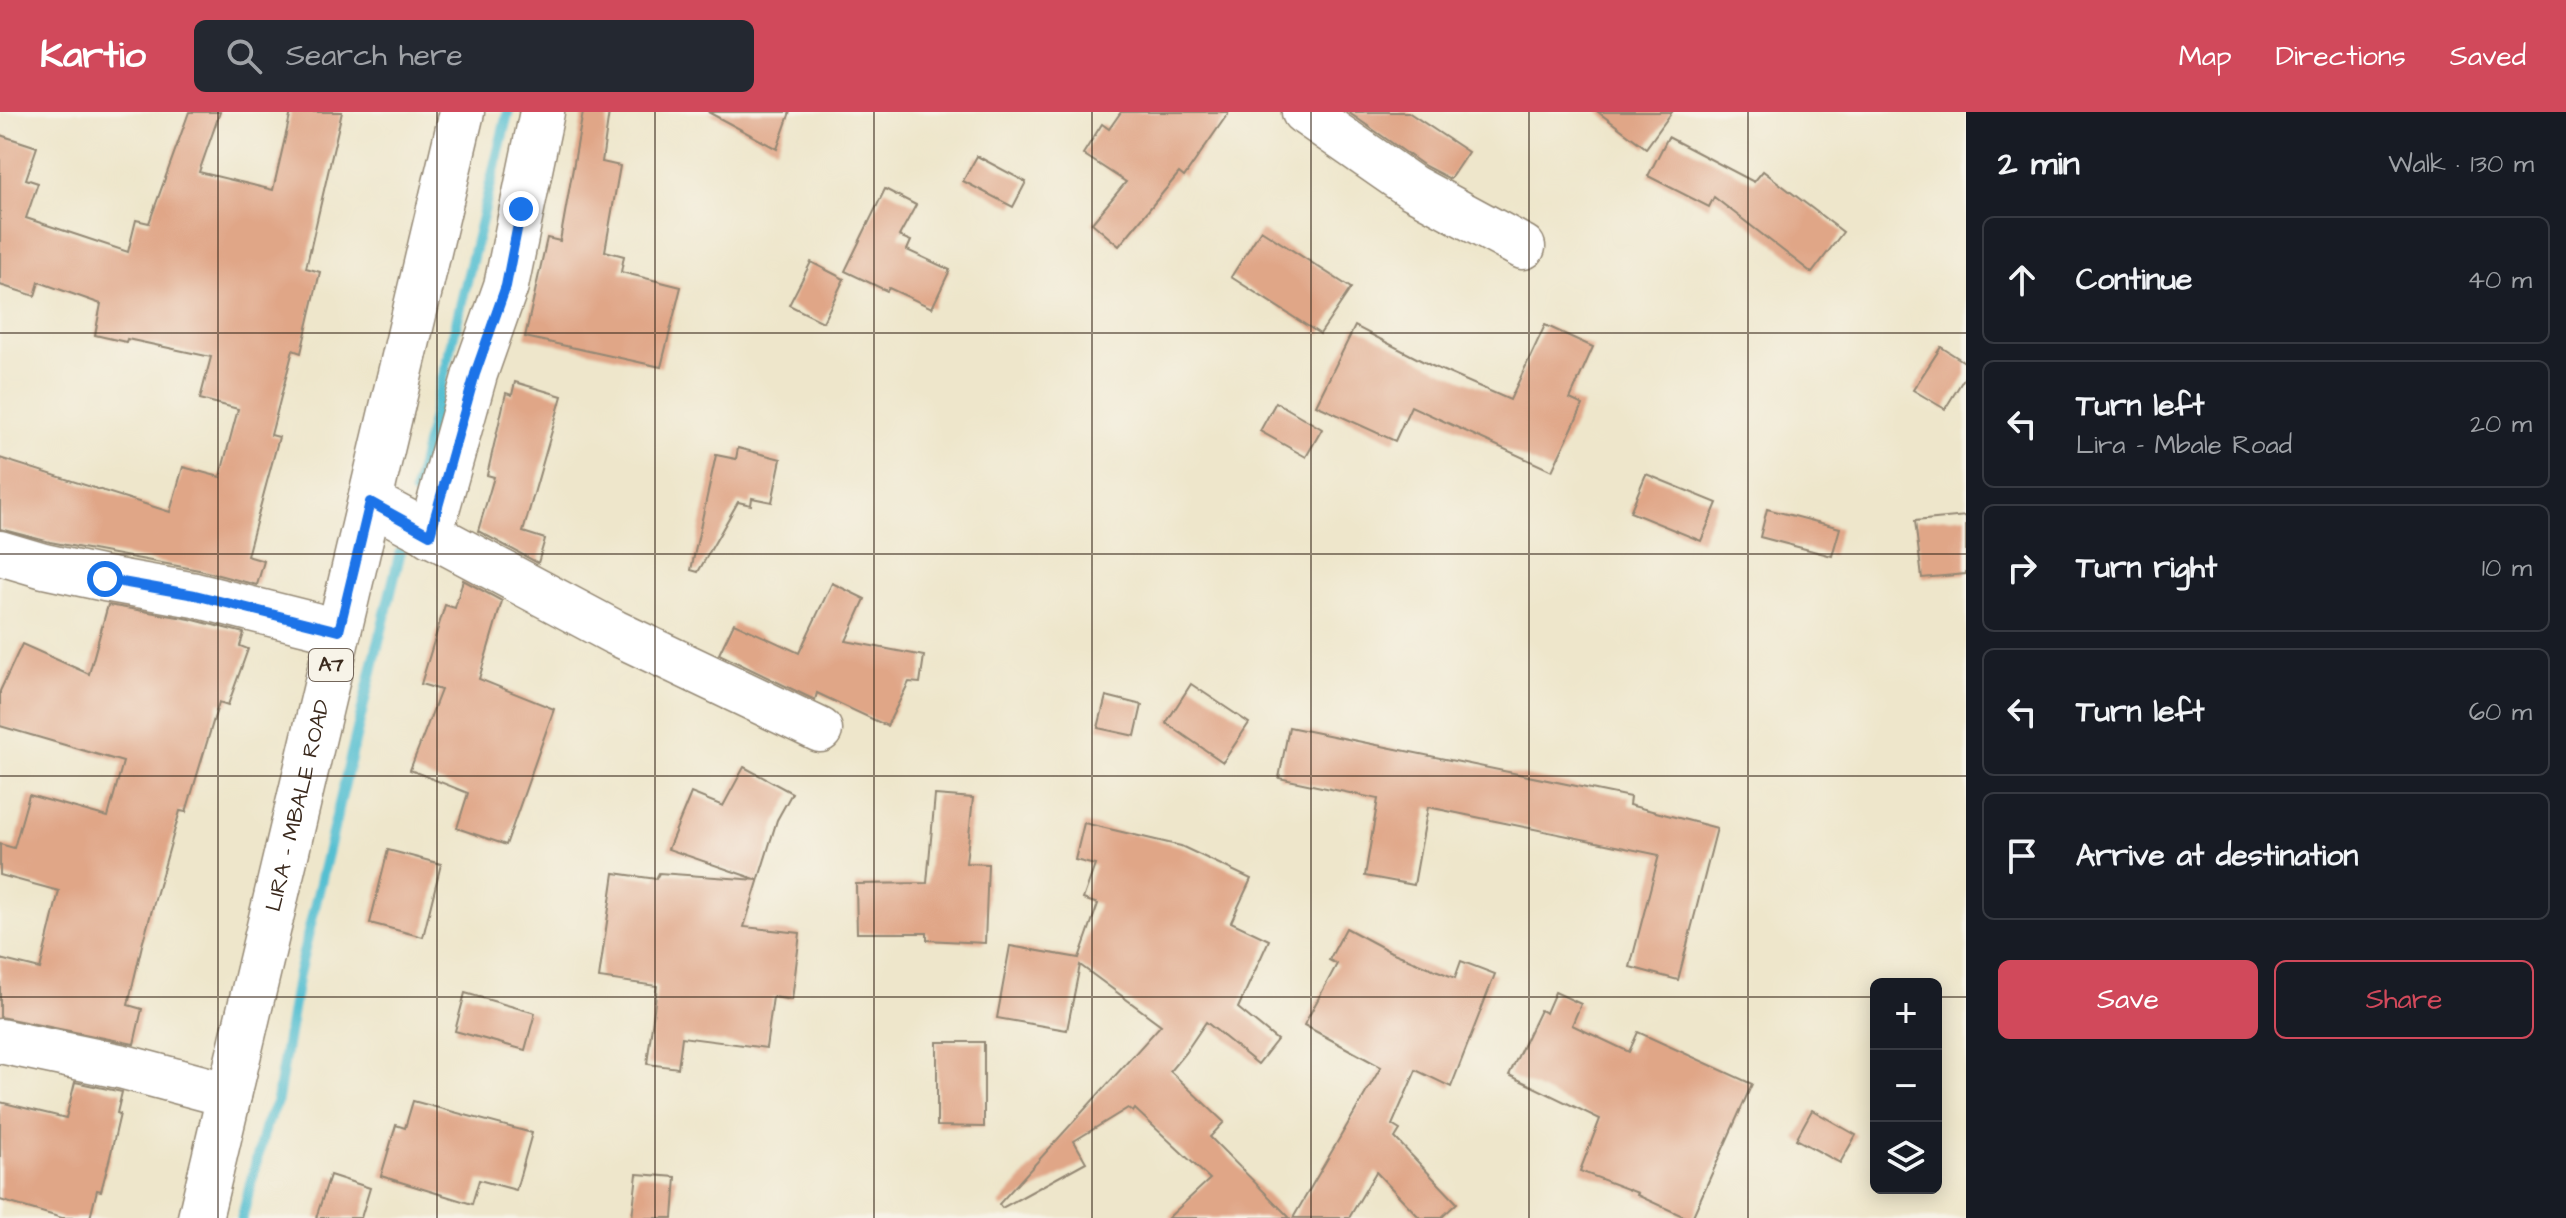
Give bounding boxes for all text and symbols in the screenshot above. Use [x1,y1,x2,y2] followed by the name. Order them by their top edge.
[194,20,754,92] search box
[40,30,146,82] text: Kartio
[222,34,266,78] icon: search
[286,35,463,77] text: Search here
[2179,37,2232,76] text: Map
[2276,37,2406,76] text: Directions
[2450,37,2526,76] text: Saved
[1998,140,2080,188] text: 2 min
[2388,146,2534,182] text: Walk · 130 m
[503,191,539,227] route end
[2000,258,2044,302] icon: ahead
[2076,259,2192,301] text: Continue
[2467,262,2532,298] text: 40 m
[2076,385,2204,427] text: Turn left
[2000,402,2044,446] icon: left
[2470,406,2532,442] text: 20 m
[2076,427,2292,463] text: Lira - Mbale Road
[2000,546,2044,590] icon: right
[2076,547,2217,589] text: Turn right
[2482,550,2532,586] text: 10 m
[87,561,123,597] route start
[309,649,353,681] road number: A7
[2000,690,2044,734] icon: left
[2076,691,2204,733] text: Turn left
[2469,694,2532,730] text: 60 m
[258,696,338,914] street label: LIRA - MBALE ROAD
[2000,834,2044,878] icon: arrive
[2076,835,2358,877] text: Arrive at destination
[1998,960,2258,1039] button: Save
[2274,960,2534,1039] button: Share
[1870,978,1942,1194] map controls
[1870,978,1942,1050] button: +
[1870,1050,1942,1122] button: −
[1870,1122,1942,1194] button: layers

